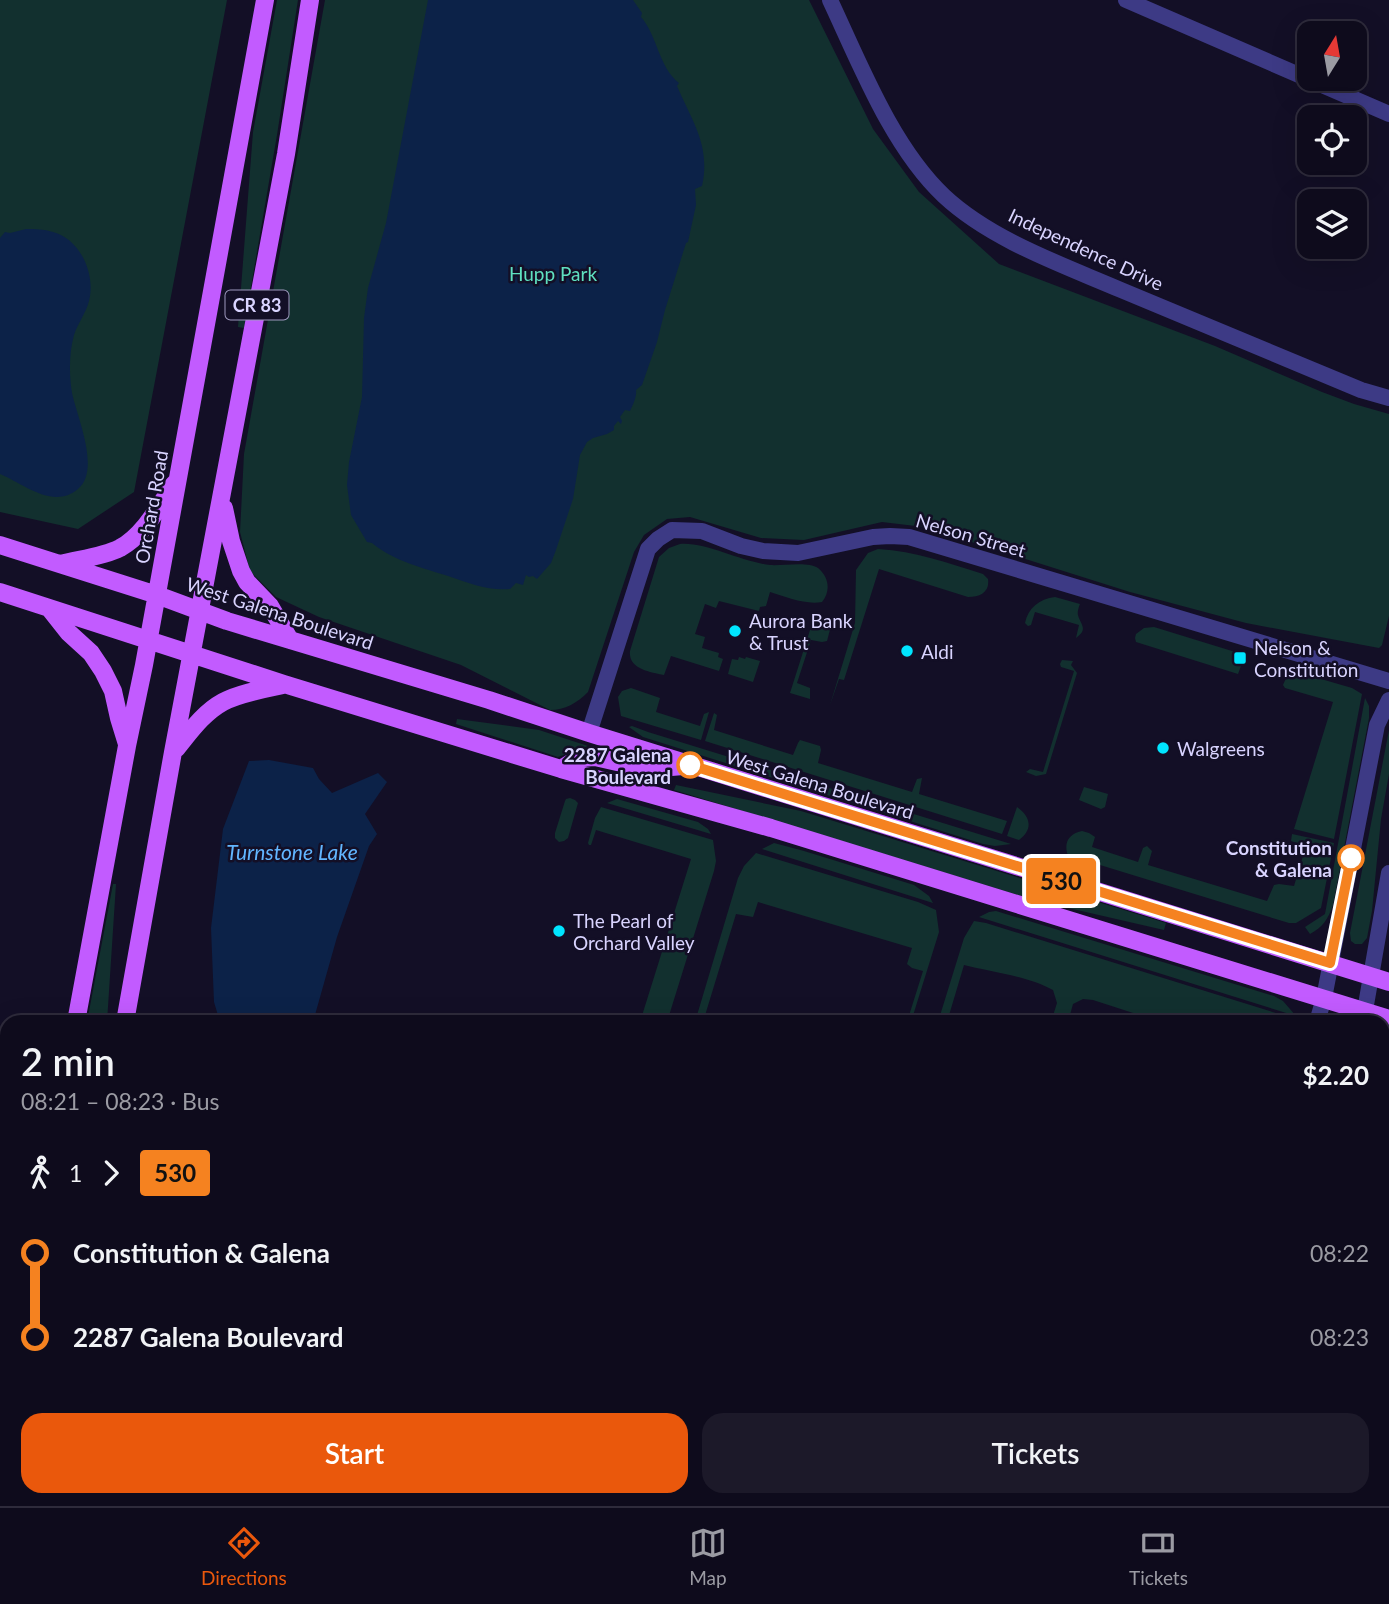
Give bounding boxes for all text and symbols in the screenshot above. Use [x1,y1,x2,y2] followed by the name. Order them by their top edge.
[1297,21,1367,91] north arrow
[1297,21,1367,259] map controls
[1297,105,1367,175] button: locate
[1297,189,1367,259] button: layers
[1005,203,1167,295] street label: Independence Drive
[509,262,597,285] park label: Hupp Park
[226,290,288,320] road number: CR 83
[130,448,172,566] street label: Orchard Road
[913,508,1029,562] street label: Nelson Street
[184,572,376,654] street label: West Galena Boulevard
[749,609,853,654] place label: Aurora Bank & Trust
[727,623,743,639] marker: Aurora Bank & Trust
[1254,636,1358,681] place label: Nelson & Constitution
[921,640,954,663] place label: Aldi
[899,643,915,659] marker: Aldi
[1232,650,1248,666] marker: Nelson & Constitution
[1177,737,1265,760] place label: Walgreens
[1155,740,1171,756] marker: Walgreens
[564,743,671,788] place label: 2287 Galena Boulevard
[723,744,917,824] street label: West Galena Boulevard
[677,752,703,778] marker: 2287 Galena Boulevard
[1226,836,1332,881] place label: Constitution & Galena
[226,839,358,864] water label: Turnstone Lake
[1338,845,1364,871] marker: Constitution & Galena
[1021,858,1101,904] line badge: 530
[1040,866,1082,895] text: 530
[573,909,695,954] place label: The Pearl of Orchard Valley
[551,923,567,939] marker: The Pearl of Orchard Valley
[21,1038,115,1084] text: 2 min
[1303,1059,1369,1091] text: $2.20
[21,1087,220,1115] text: 08:21 – 08:23 · Bus
[21,1154,59,1192] icon: walk
[92,1154,130,1192] icon: forward
[154,1158,196,1187] text: 530
[69,1159,82,1187] text: 1
[73,1237,330,1269] text: Constitution & Galena
[1310,1239,1369,1267] text: 08:22
[73,1321,343,1353] text: 2287 Galena Boulevard
[1310,1323,1369,1351] text: 08:23
[21,1413,688,1493] button: Start
[702,1413,1369,1493] button: Tickets
[201,1524,287,1589] tab: Directions
[689,1524,727,1589] tab: Map
[1129,1524,1188,1589] tab: Tickets

